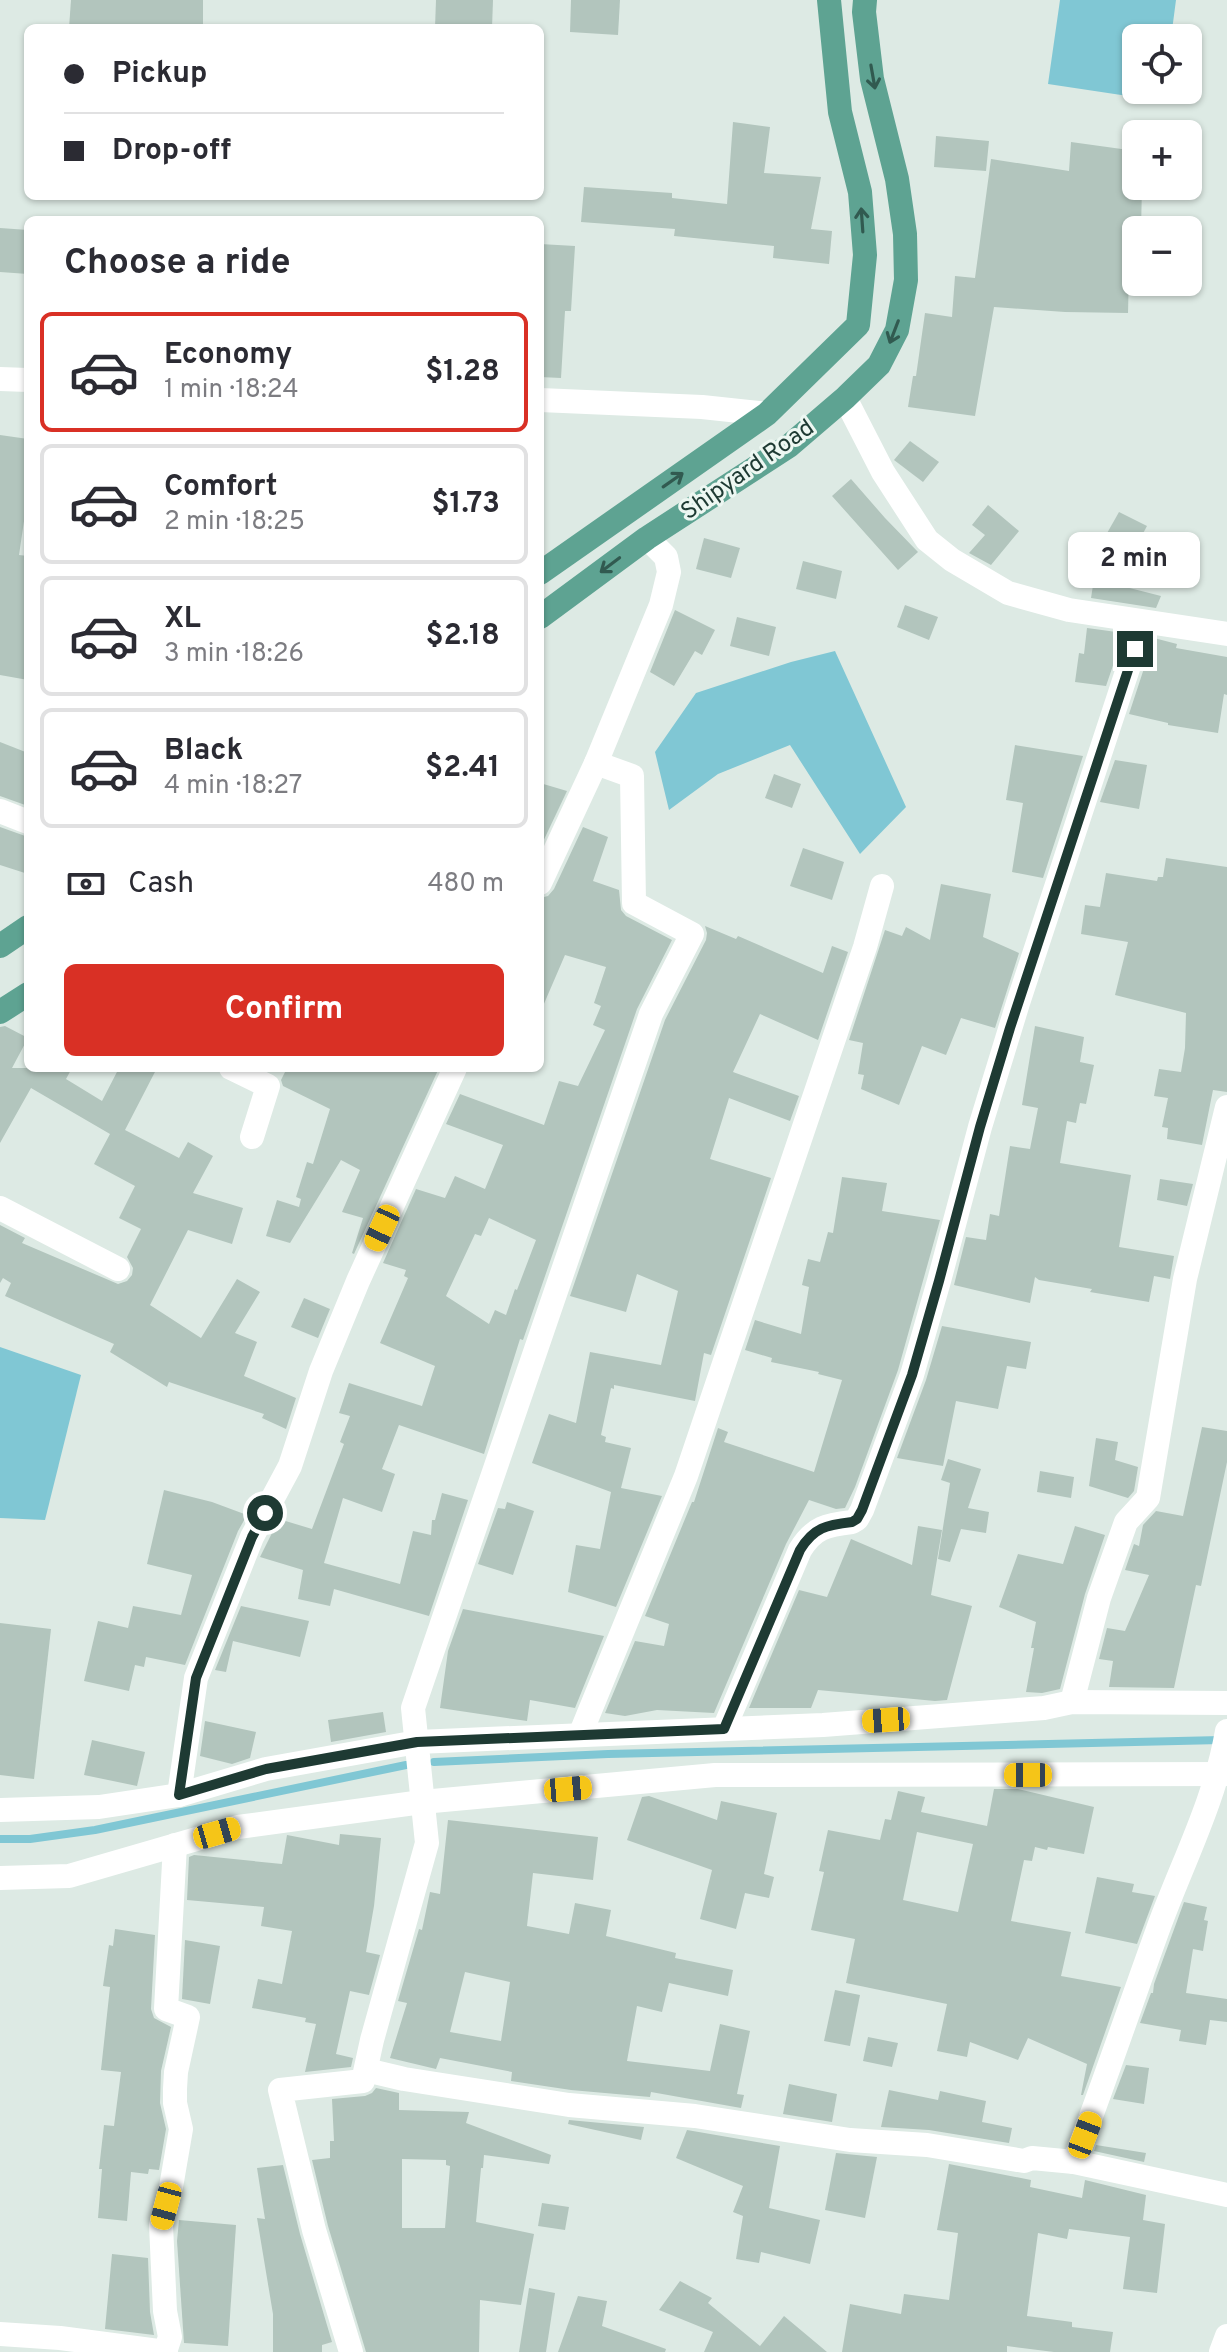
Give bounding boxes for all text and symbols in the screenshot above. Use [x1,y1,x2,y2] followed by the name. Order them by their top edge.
[1122,24,1202,296] map controls
[1122,24,1202,104] button: locate
[112,56,207,93] text: Pickup
[866,64,881,90] one-way arrow
[1122,120,1202,200] button: +
[112,133,231,170] text: Drop-off
[854,207,869,234] one-way arrow
[1122,216,1202,296] button: −
[64,241,290,287] text: Choose a ride
[886,319,900,344] one-way arrow
[68,336,140,408] icon: car
[164,337,292,374] text: Economy
[425,354,500,391] text: $1.28
[164,374,299,407] text: 1 min · 18:24
[676,414,821,528] street label: Shipyard Road
[68,468,140,540] icon: car
[164,469,277,506] text: Comfort
[661,472,683,488] one-way arrow
[431,486,500,523] text: $1.73
[164,506,305,539] text: 2 min · 18:25
[1069,533,1201,589] callout: 2 min
[1100,543,1168,576] text: 2 min
[600,557,622,573] one-way arrow
[68,600,140,672] icon: car
[164,601,201,638] text: XL
[425,618,500,655] text: $2.18
[1117,631,1153,667] route end
[164,638,304,671] text: 3 min · 18:26
[68,732,140,804] icon: car
[164,733,243,770] text: Black
[425,750,500,787] text: $2.41
[164,770,302,803] text: 4 min · 18:27
[64,862,108,906] icon: cash
[128,866,194,903] text: Cash
[427,868,504,901] text: 480 m
[64,964,504,1056] button: Confirm
[361,1201,403,1255] car
[247,1495,283,1531] route start
[861,1706,911,1734] car
[1004,1763,1052,1787] car
[543,1775,593,1803] car
[191,1815,243,1851] car
[1065,2108,1105,2162] car
[148,2180,184,2232] car

